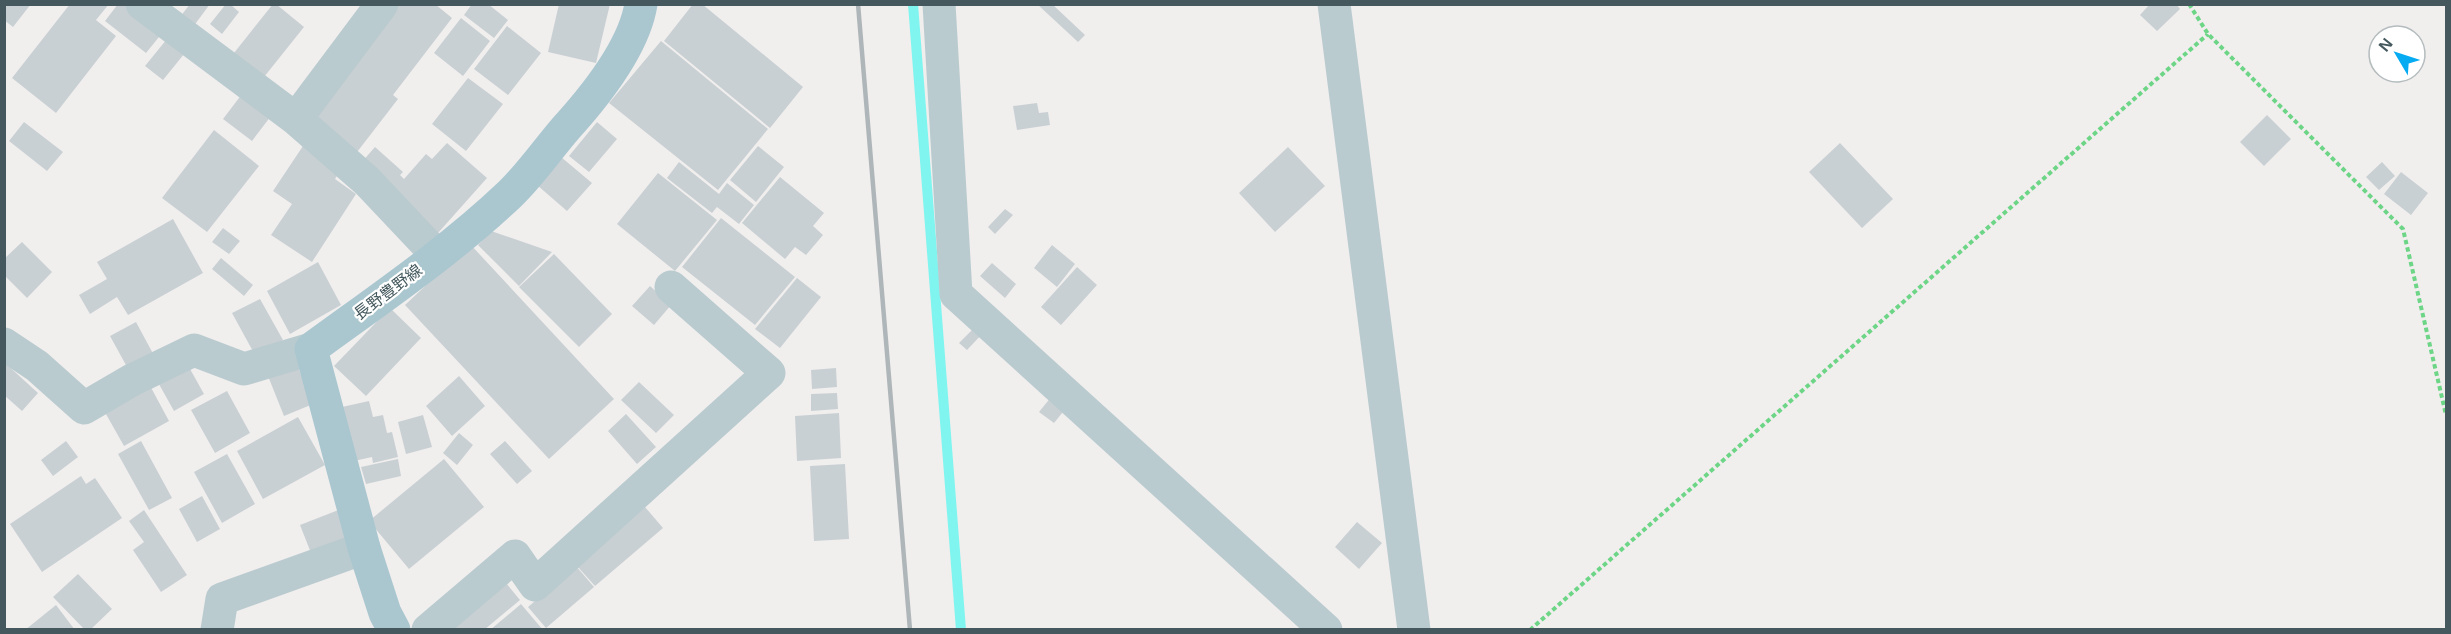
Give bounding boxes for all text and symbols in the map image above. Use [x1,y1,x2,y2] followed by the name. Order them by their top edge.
[2367,24,2427,84] north arrow
[2375,35,2396,55] text: N
[351,261,425,323] street label: 長野豊野線

